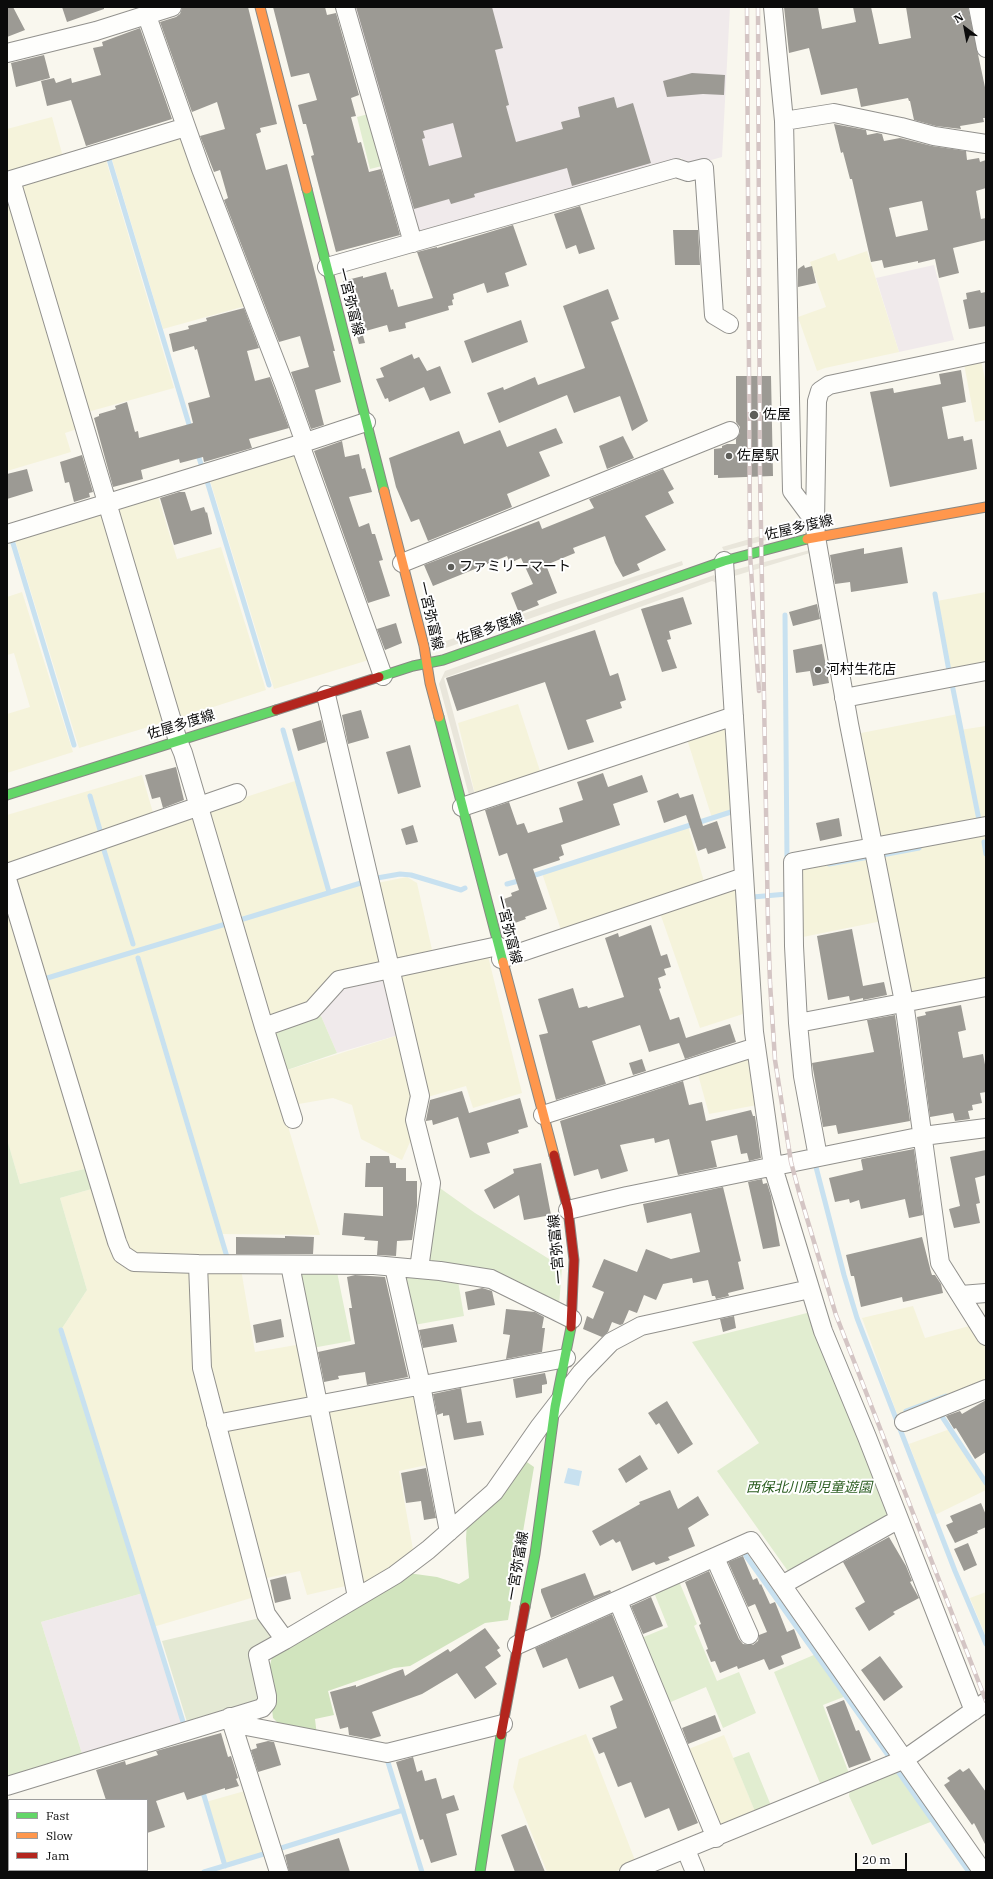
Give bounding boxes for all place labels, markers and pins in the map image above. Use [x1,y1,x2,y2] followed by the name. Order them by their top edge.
[763,407,791,423] place label: 佐屋
[748,409,760,421] marker: 佐屋
[737,448,779,464] place label: 佐屋駅
[724,451,734,461] marker: 佐屋駅
[459,559,571,575] place label: ファミリーマート
[446,562,456,572] marker: ファミリーマート
[826,662,896,678] place label: 河村生花店
[813,665,823,675] marker: 河村生花店

